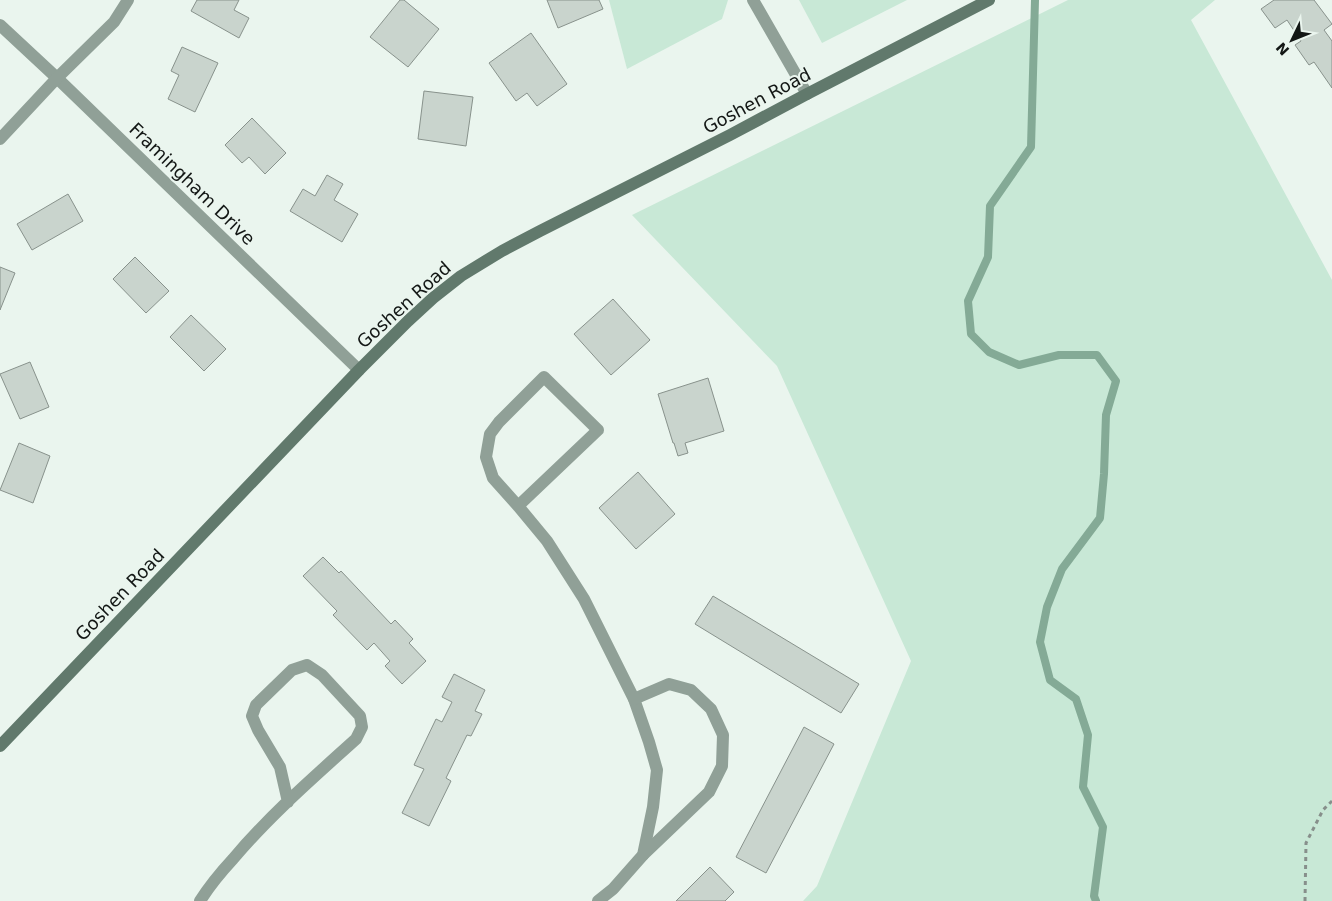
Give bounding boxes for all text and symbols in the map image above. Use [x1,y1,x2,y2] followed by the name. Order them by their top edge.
[1267,15,1317,65] north arrow
[1273,39,1292,59] text: N
[699,63,814,138] street label: Goshen Road
[125,118,260,249] street label: Framingham Drive
[352,257,455,352] street label: Goshen Road
[71,545,169,645] street label: Goshen Road

